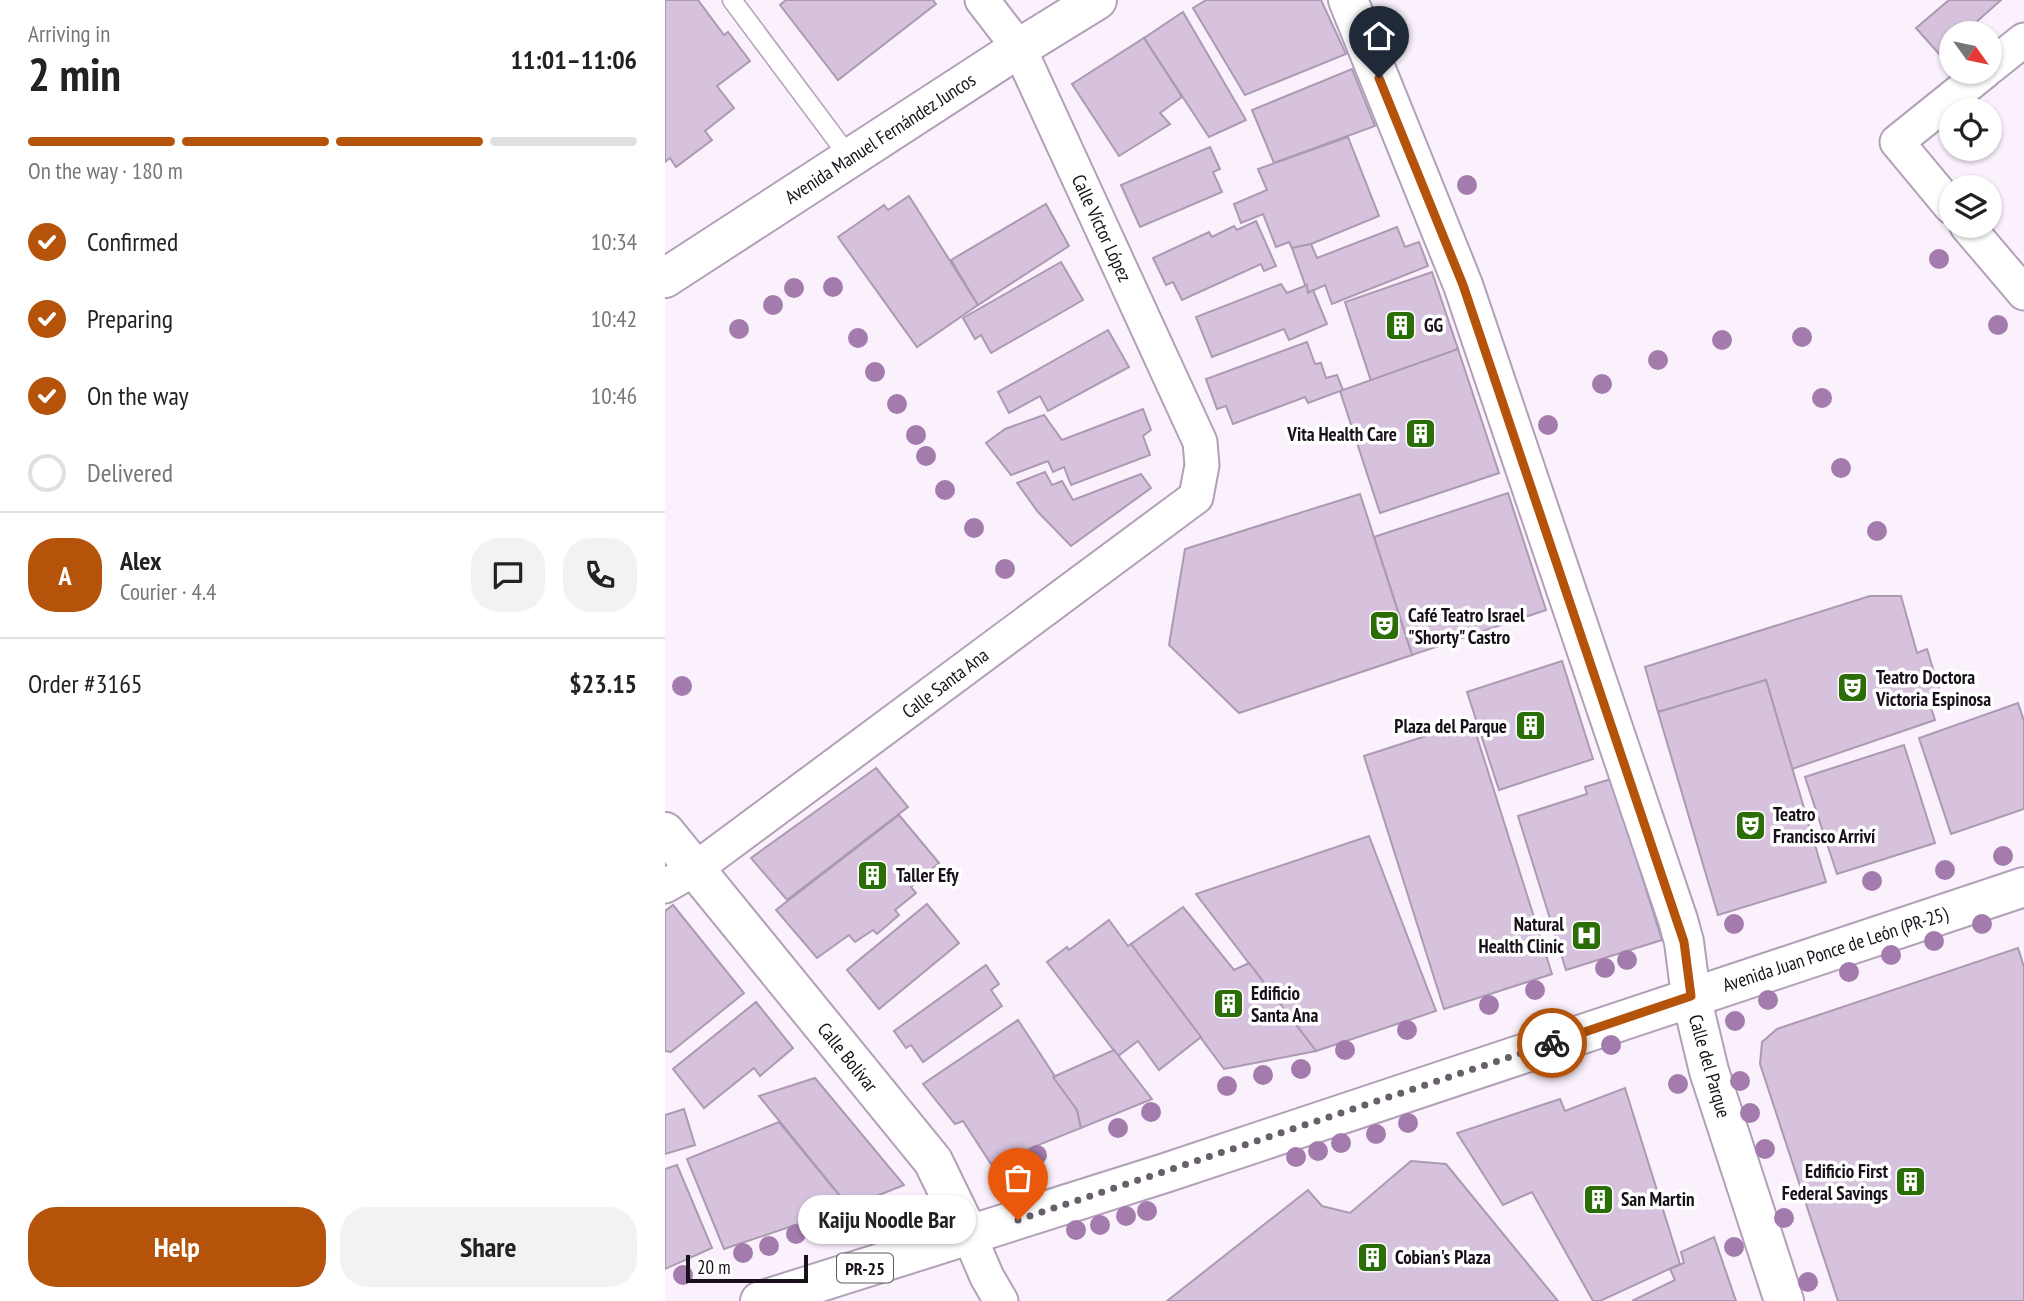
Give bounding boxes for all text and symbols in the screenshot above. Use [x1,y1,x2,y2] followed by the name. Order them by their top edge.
[1349,6,1409,78] pin
[1360,17,1398,55] icon: home
[28,19,110,48] text: Arriving in
[1939,21,2002,84] north arrow
[1939,21,2002,238] map controls
[510,43,637,76] text: 11:01–11:06
[28,44,121,104] text: 2 min
[780,67,980,209] street label: Avenida Manuel Fernández Juncos
[1939,98,2002,161] button: locate
[28,156,183,185] text: On the way · 180 m
[1067,170,1137,286] street label: Calle Víctor López
[1939,175,2002,238] button: layers
[28,223,66,261] icon: check
[87,225,178,258] text: Confirmed
[591,227,637,256] text: 10:34
[28,300,66,338] icon: check
[87,302,173,335] text: Preparing
[591,304,637,333] text: 10:42
[1384,308,1418,342] building icon: GG
[1424,313,1443,337] place label: GG
[28,377,66,415] icon: check
[87,379,189,412] text: On the way
[591,381,637,410] text: 10:46
[1403,417,1437,451] building icon: Vita Health Care
[1286,422,1397,446] place label: Vita Health Care
[87,456,173,489] text: Delivered
[471,538,545,612] button: chat
[563,538,637,612] button: phone
[120,544,161,577] text: Alex
[58,559,72,592] text: A
[120,577,216,606] text: Courier · 4.4
[1408,603,1525,649] place label: Café Teatro Israel "Shorty" Castro
[1368,609,1402,643] theatre icon: Café Teatro Israel "Shorty" Castro
[897,643,993,723] street label: Calle Santa Ana
[1875,665,1991,711] place label: Teatro Doctora Victoria Espinosa
[28,667,143,700] text: Order #3165
[569,667,637,700] text: $23.15
[1836,671,1870,705] theatre icon: Teatro Doctora Victoria Espinosa
[1513,709,1547,743] building icon: Plaza del Parque
[1394,714,1507,738] place label: Plaza del Parque
[1773,802,1876,848] place label: Teatro Francisco Arriví
[1733,808,1767,842] theatre icon: Teatro Francisco Arriví
[856,858,890,892] building icon: Taller Efy
[896,863,959,887] place label: Taller Efy
[1719,901,1951,997] street label: Avenida Juan Ponce de León (PR-25)
[1479,912,1564,958] place label: Natural Health Clinic
[1570,918,1604,952] hospital icon: Natural Health Clinic
[1251,981,1318,1027] place label: Edificio Santa Ana
[1211,987,1245,1021] building icon: Edificio Santa Ana
[1517,1008,1587,1078] courier
[1684,1012,1736,1121] street label: Calle del Parque
[813,1017,884,1097] street label: Calle Bolívar
[1533,1024,1571,1062] icon: bike
[988,1148,1048,1220] pin
[999,1159,1037,1197] icon: bag
[1782,1159,1888,1205] place label: Edificio First Federal Savings
[1894,1165,1928,1199] building icon: Edificio First Federal Savings
[1581,1182,1615,1216] building icon: San Martin
[1621,1187,1694,1211] place label: San Martin
[797,1196,976,1244] callout: Kaiju Noodle Bar
[818,1205,956,1234] text: Kaiju Noodle Bar
[28,1207,326,1287] button: Help
[340,1207,637,1287] button: Share
[1355,1240,1389,1274] building icon: Cobian's Plaza
[1395,1245,1491,1269] place label: Cobian's Plaza
[686,1252,809,1284] scale bar
[837,1254,893,1282] road number: PR-25
[697,1255,731,1279] text: 20 m

